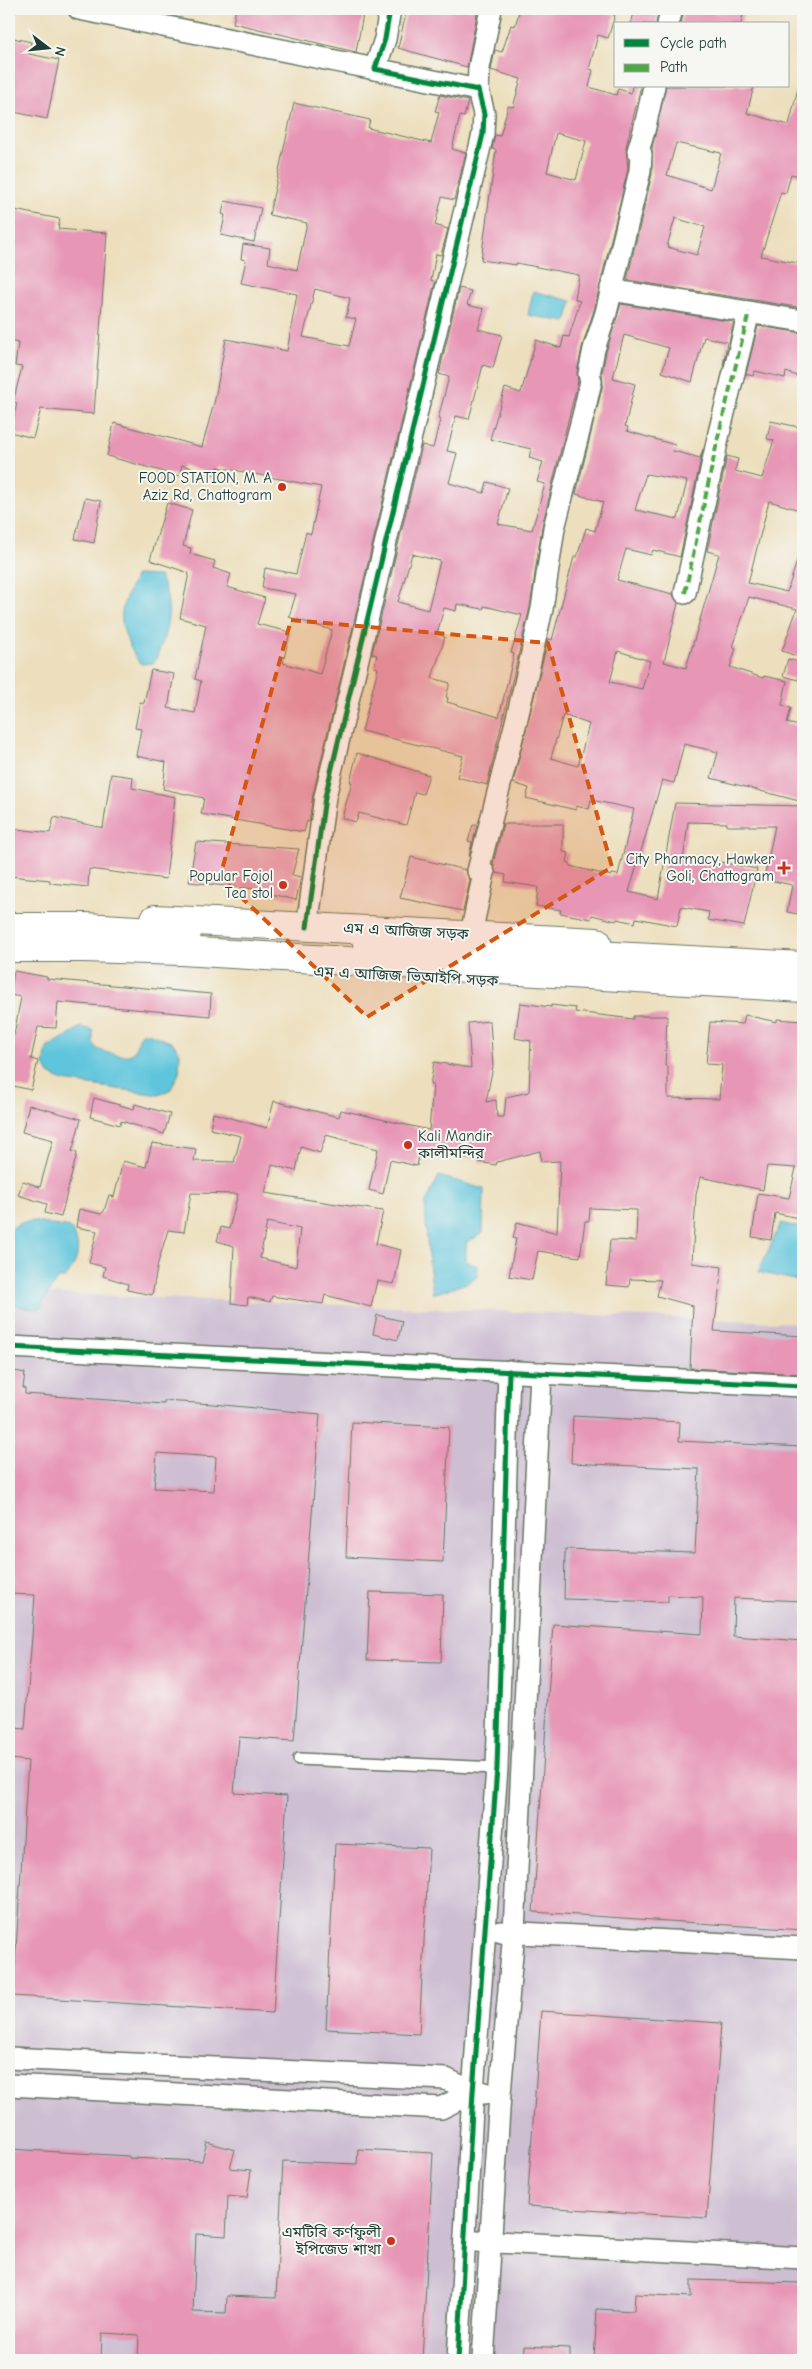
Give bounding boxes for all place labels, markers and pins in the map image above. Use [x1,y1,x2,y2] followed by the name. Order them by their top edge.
[139,469,272,504] place label: FOOD STATION, M. A Aziz Rd, Chattogram
[276,481,288,493] marker: FOOD STATION, M. A Aziz Rd, Chattogram
[626,850,774,885] place label: City Pharmacy, Hawker Goli, Chattogram
[778,862,790,874] marker: City Pharmacy, Hawker Goli, Chattogram
[189,867,273,902] place label: Popular Fojol Tea stol
[277,879,289,891] marker: Popular Fojol Tea stol
[417,1127,492,1162] place label: Kali Mandir কালীমন্দির
[402,1139,414,1151] marker: Kali Mandir কালীমন্দির
[282,2223,382,2258] place label: এমটিবি কর্ণফুলী ইপিজেড শাখা
[385,2235,397,2247] marker: এমটিবি কর্ণফুলী ইপিজেড শাখা

